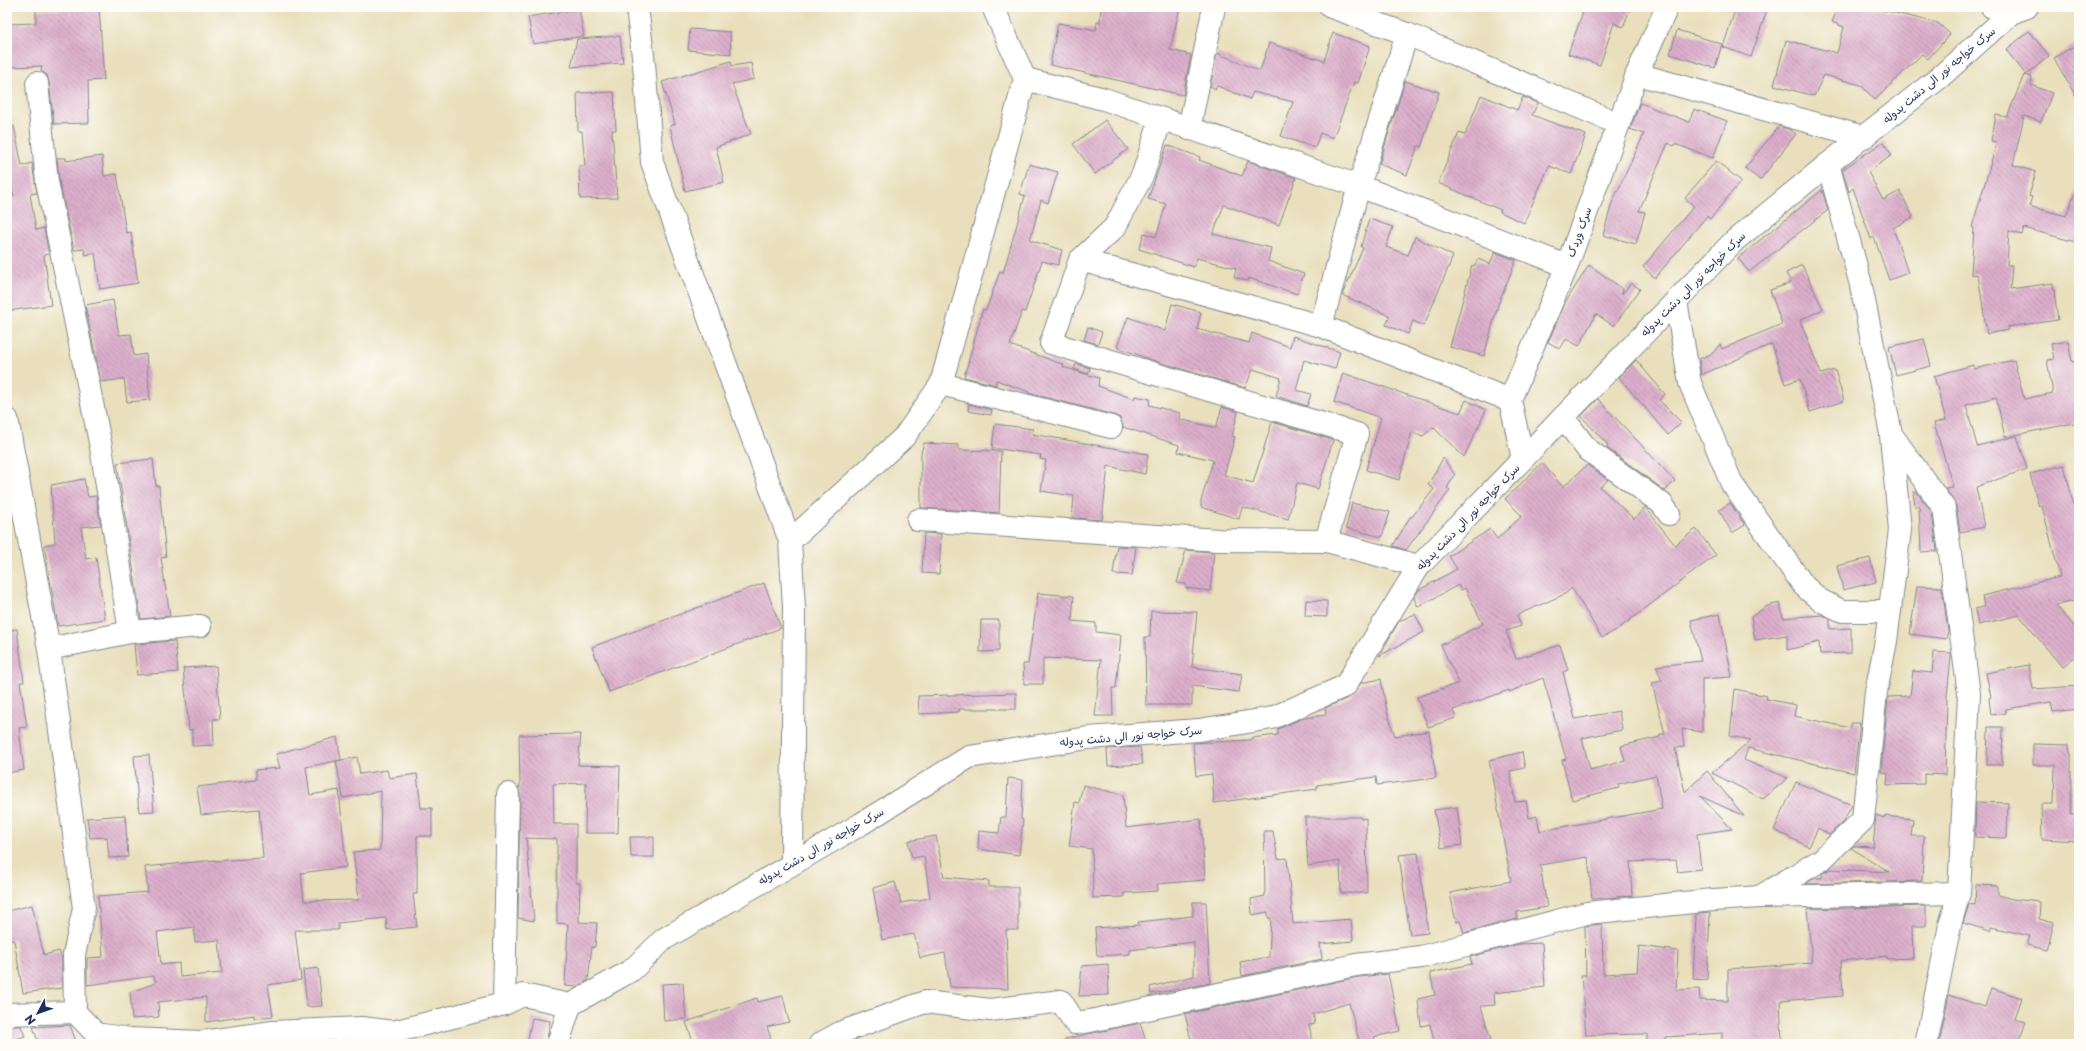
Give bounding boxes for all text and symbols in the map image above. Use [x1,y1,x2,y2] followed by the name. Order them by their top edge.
[1879,22,1999,127] street label: سرک خواجه نور الی دشت پدوله
[1562,204,1595,259] street label: سرک وردک
[1636,227,1749,340] street label: سرک خواجه نور الی دشت پدوله
[1412,459,1523,574] street label: سرک خواجه نور الی دشت پدوله
[1059,721,1203,750] street label: سرک خواجه نور الی دشت پدوله
[755,803,887,889] street label: سرک خواجه نور الی دشت پدوله
[18,993,58,1033] north arrow
[21,1011,39,1029] text: N

